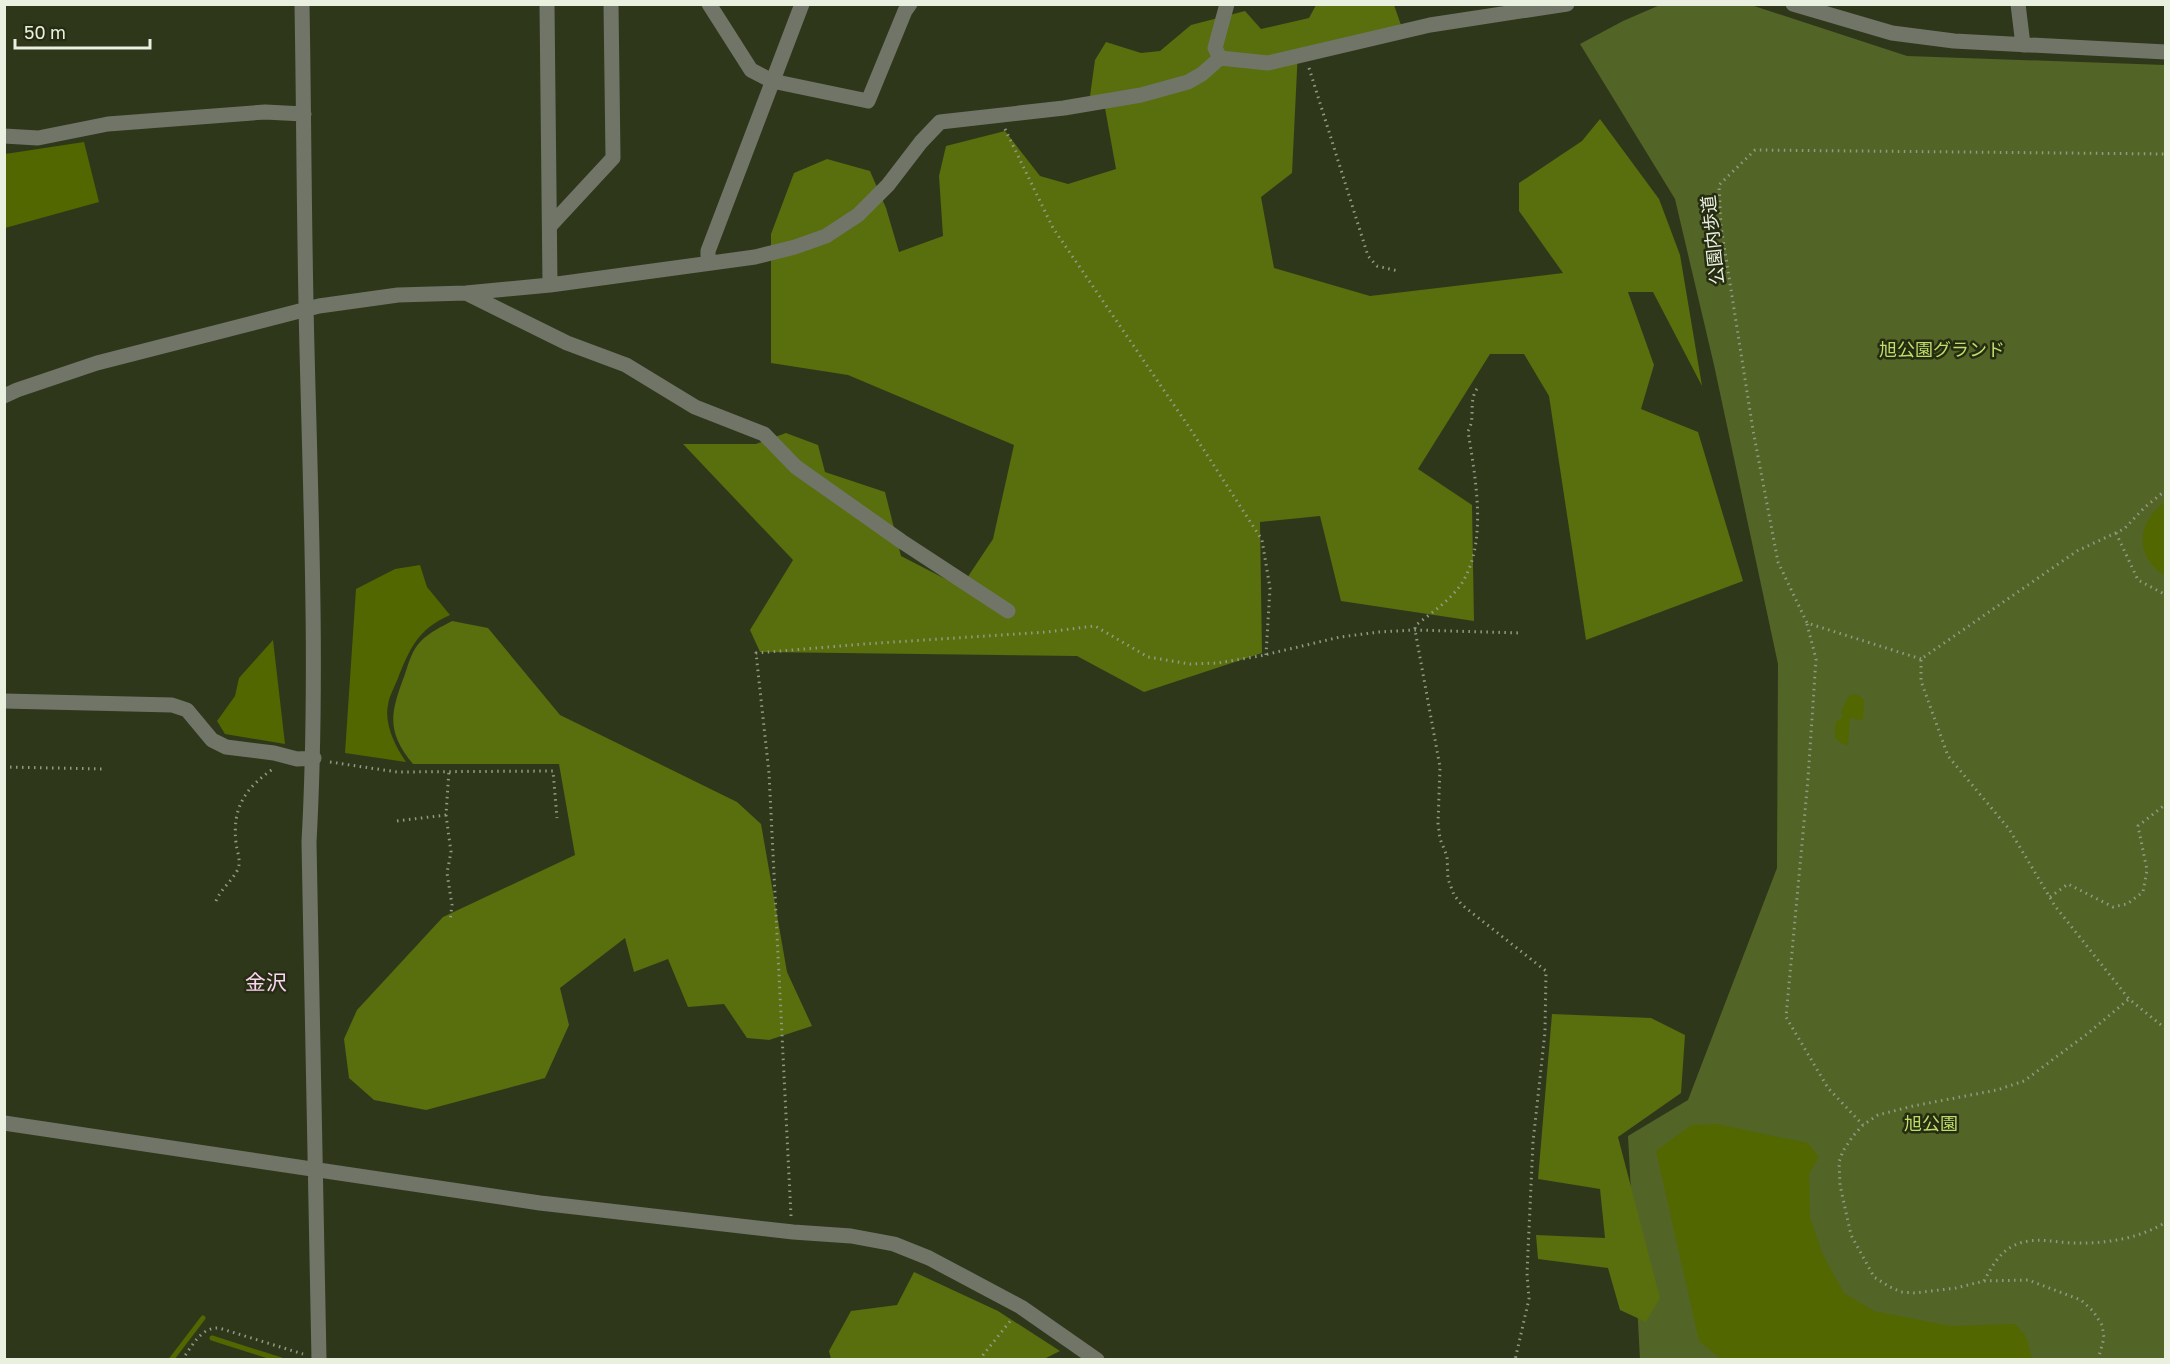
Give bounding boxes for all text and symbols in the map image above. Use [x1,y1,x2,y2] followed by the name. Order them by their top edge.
[15,12,150,50] scale bar
[24,21,66,43] text: 50 m
[1696,194,1728,286] street label: 公園内歩道
[1879,338,2005,360] park label: 旭公園グランド
[245,969,287,995] district label: 金沢
[1904,1112,1958,1134] park label: 旭公園

